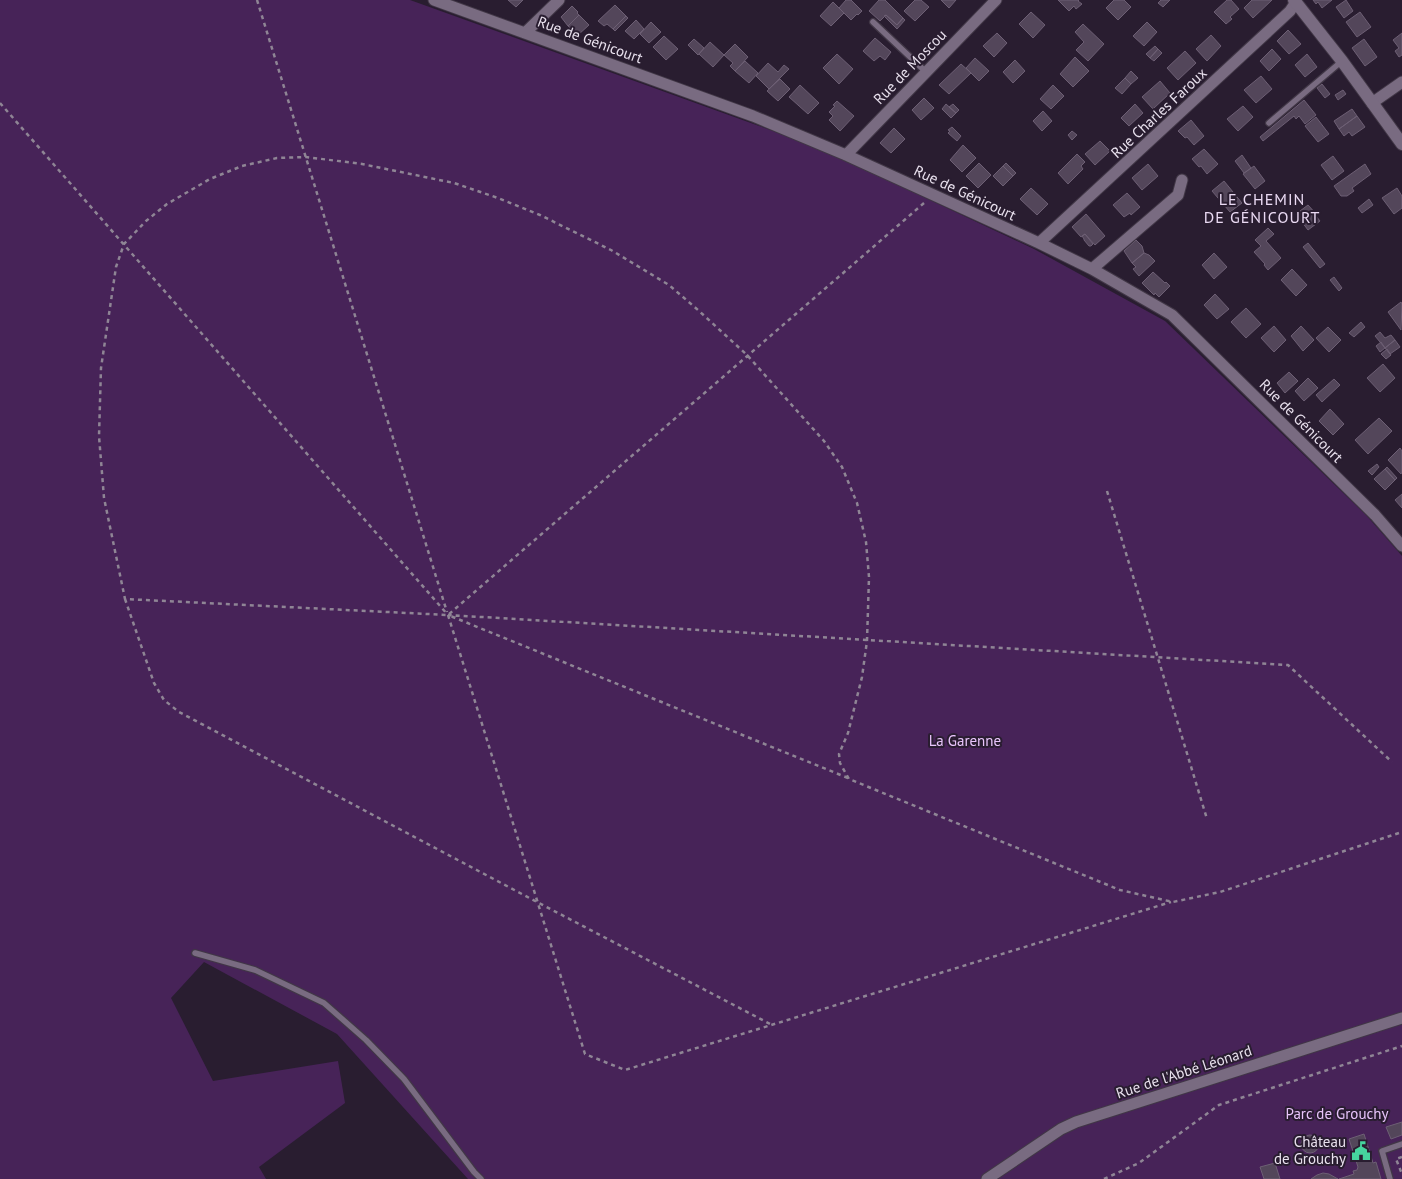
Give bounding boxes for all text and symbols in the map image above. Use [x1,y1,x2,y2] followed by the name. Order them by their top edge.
[535,12,645,67] street label: Rue de Génicourt
[869,25,950,108] street label: Rue de Moscou
[1107,63,1211,162] street label: Rue Charles Faroux
[911,161,1019,224] street label: Rue de Génicourt
[1204,189,1320,227] district label: LE CHEMIN DE GÉNICOURT
[1256,375,1347,466] street label: Rue de Génicourt
[929,731,1001,750] park label: La Garenne
[1113,1041,1254,1102] street label: Rue de l'Abbé Léonard
[1286,1104,1388,1123] park label: Parc de Grouchy
[1274,1132,1346,1168] place label: Château de Grouchy
[1350,1140,1372,1162] public building icon: Château de Grouchy

